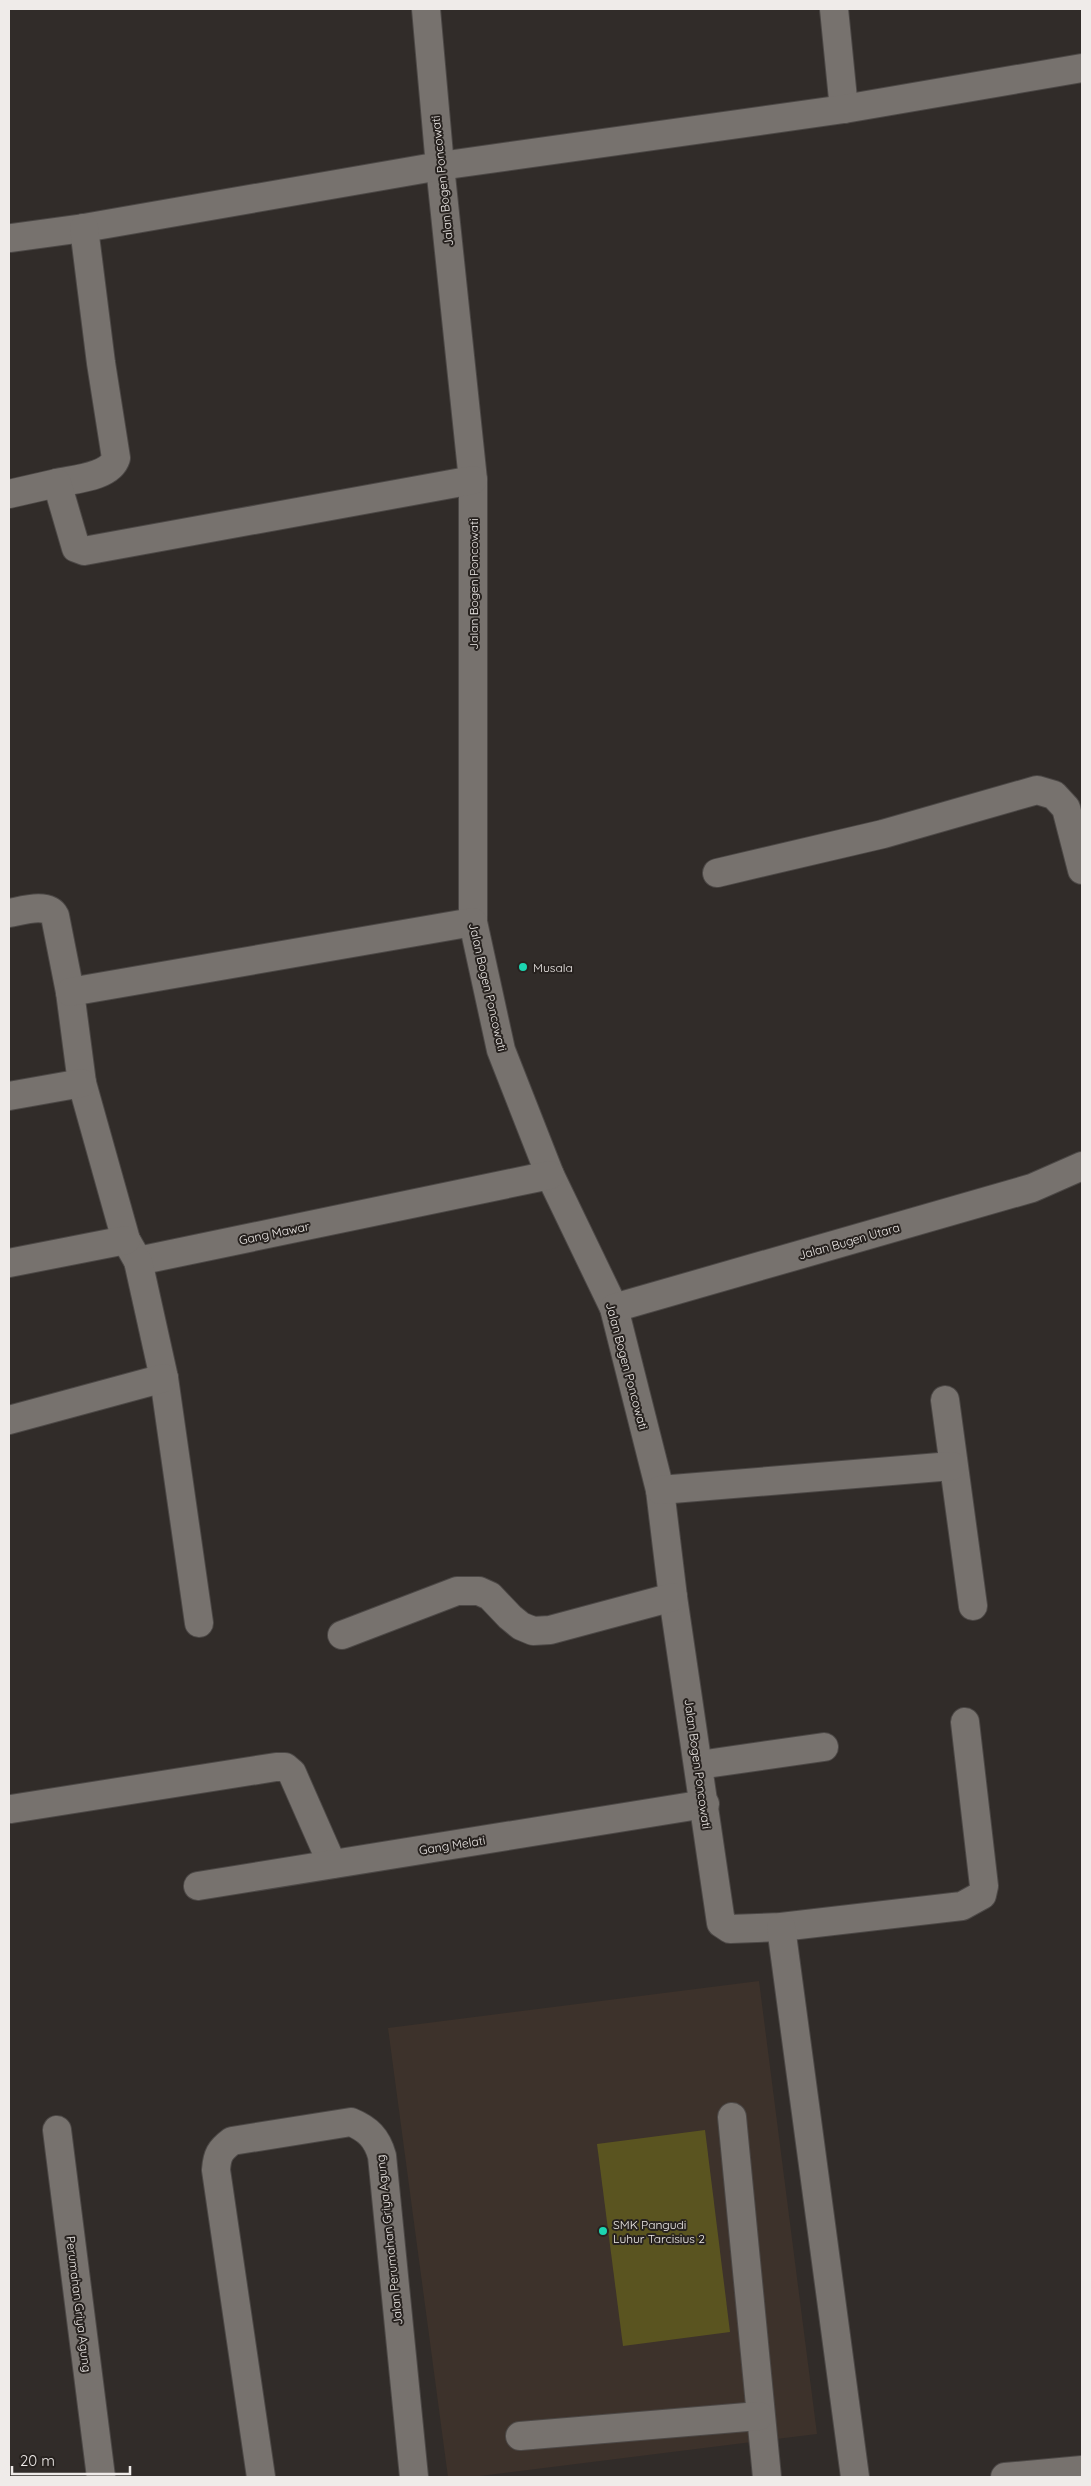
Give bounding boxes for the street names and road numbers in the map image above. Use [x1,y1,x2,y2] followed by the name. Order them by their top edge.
[428,115,456,247] street label: Jalan Bogen Poncowati
[466,518,481,650] street label: Jalan Bogen Poncowati
[466,921,510,1053] street label: Jalan Bogen Poncowati
[237,1218,311,1248] street label: Gang Mawar
[797,1219,901,1263] street label: Jalan Bugen Utara
[603,1301,651,1431] street label: Jalan Bogen Poncowati
[681,1698,715,1830] street label: Jalan Bogen Poncowati
[418,1832,486,1858] street label: Gang Melati
[373,2154,405,2326] street label: Jalan Perumahan Griya Agung
[63,2235,95,2373] street label: Perumahan Griya Agung

